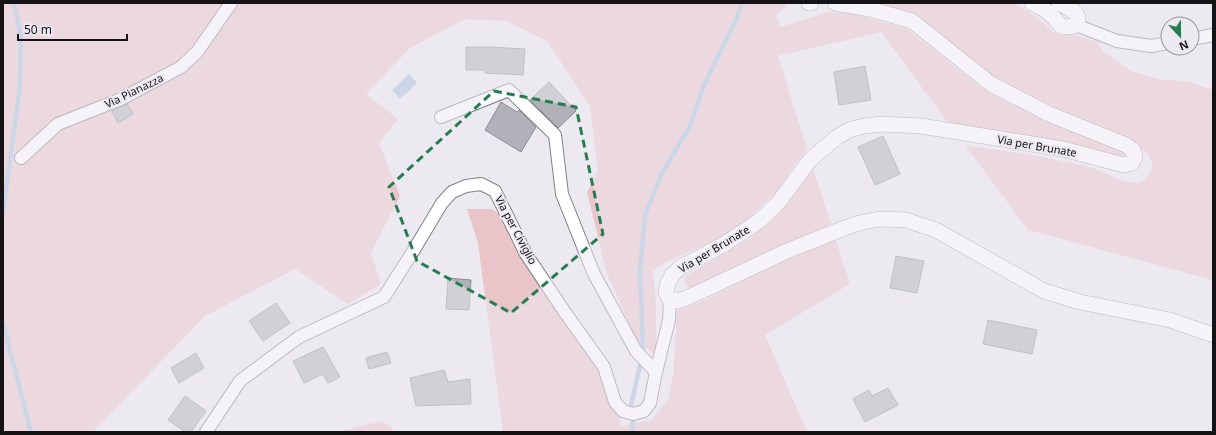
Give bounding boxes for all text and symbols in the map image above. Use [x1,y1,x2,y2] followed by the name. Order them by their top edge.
[18,16,127,42] scale bar
[1160,16,1200,56] north arrow
[24,21,52,38] text: 50 m
[1177,37,1191,54] text: N
[102,70,166,111] street label: Via Pianazza
[996,131,1078,160] street label: Via per Brunate
[492,193,541,267] street label: Via per Civiglio
[675,221,752,276] street label: Via per Brunate

